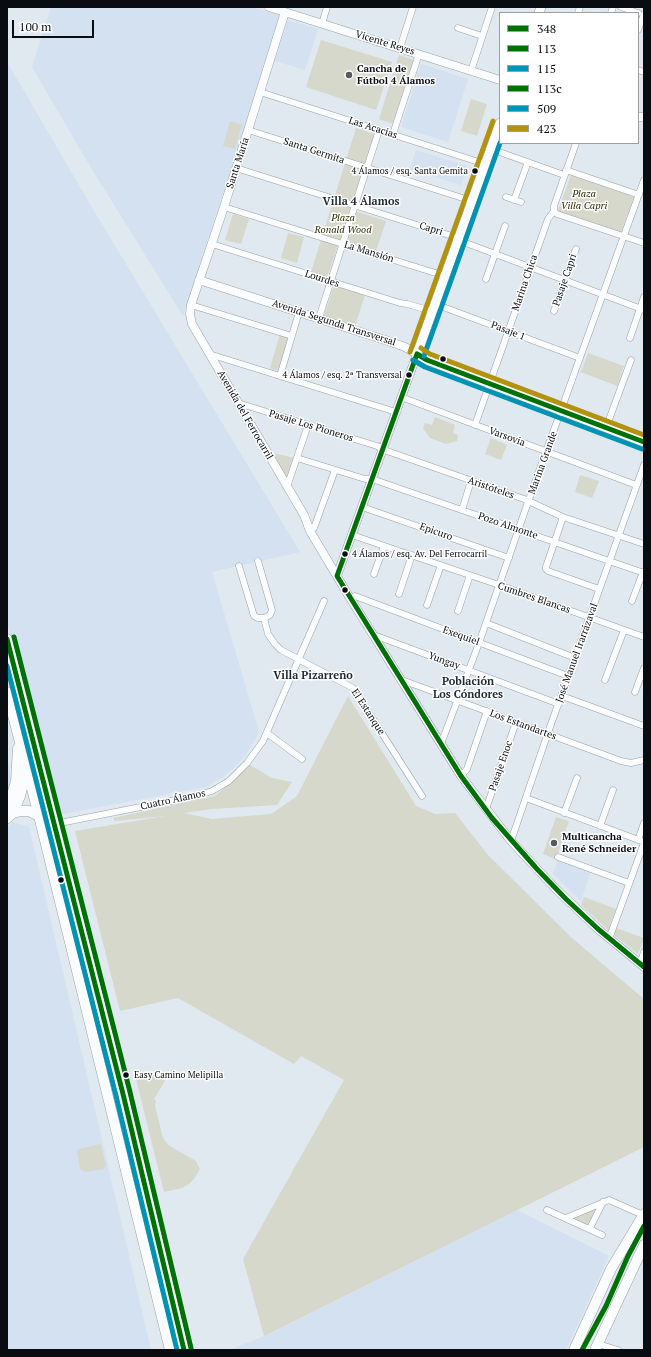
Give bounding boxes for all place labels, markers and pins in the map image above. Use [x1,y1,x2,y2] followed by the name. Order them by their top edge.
[357,63,435,86] place label: Cancha de Fútbol 4 Álamos
[344,70,354,80] marker: Cancha de Fútbol 4 Álamos
[352,166,468,176] place label: 4 Álamos / esq. Santa Gemita
[470,166,480,176] marker: 4 Álamos / esq. Santa Gemita
[438,354,448,364] unlabelled marker
[283,370,402,380] place label: 4 Álamos / esq. 2ª Transversal
[404,370,414,380] marker: 4 Álamos / esq. 2ª Transversal
[340,549,350,559] marker: 4 Álamos / esq. Av. Del Ferrocarril
[352,549,487,559] place label: 4 Álamos / esq. Av. Del Ferrocarril
[340,585,350,595] unlabelled marker
[562,831,636,854] place label: Multicancha René Schneider
[549,838,559,848] marker: Multicancha René Schneider
[56,875,66,885] unlabelled marker
[121,1070,131,1080] marker: Easy Camino Melipilla
[134,1070,223,1080] place label: Easy Camino Melipilla

